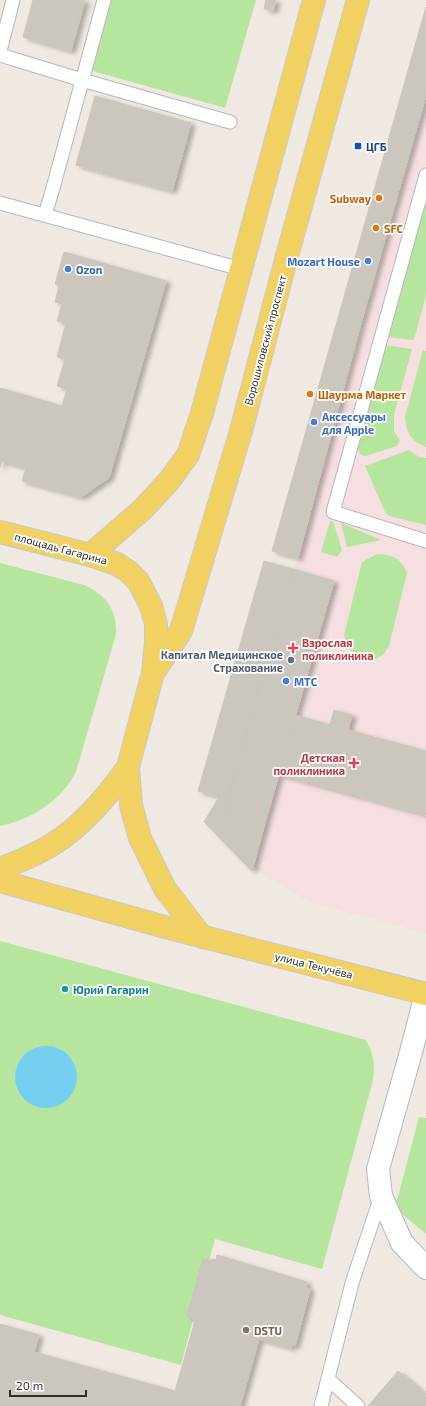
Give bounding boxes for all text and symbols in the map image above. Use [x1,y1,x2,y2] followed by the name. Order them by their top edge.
[366,140,387,153] place label: ЦГБ
[353,141,363,151] marker: ЦГБ
[330,192,372,206] place label: Subway
[374,193,384,203] marker: Subway
[384,222,404,235] place label: SFC
[371,223,381,233] marker: SFC
[287,255,360,268] place label: Mozart House
[363,256,373,266] marker: Mozart House
[76,263,102,276] place label: Ozon
[63,264,73,274] marker: Ozon
[241,273,289,407] street label: Ворошиловский проспект
[318,388,406,401] place label: Шаурма Маркет
[305,389,315,399] marker: Шаурма Маркет
[322,410,386,436] place label: Аксессуары для Apple
[309,417,319,427] marker: Аксессуары для Apple
[13,529,109,567] street label: площадь Гагарина
[302,636,374,662] place label: Взрослая поликлиника
[287,642,299,654] marker: Взрослая поликлиника
[161,648,283,674] place label: Капитал Медицинское Страхование
[286,655,296,665] marker: Капитал Медицинское Страхование
[294,675,318,688] place label: МТС
[281,676,291,686] marker: МТС
[273,751,345,777] place label: Детская поликлиника
[348,757,360,769] marker: Детская поликлиника
[273,949,354,982] street label: улица Текучёва
[73,983,149,996] place label: Юрий Гагарин
[60,984,70,994] marker: Юрий Гагарин
[254,1324,282,1337] place label: DSTU
[241,1325,251,1335] marker: DSTU
[10,1372,86,1398] scale bar
[16,1378,43,1392] text: 20 m

